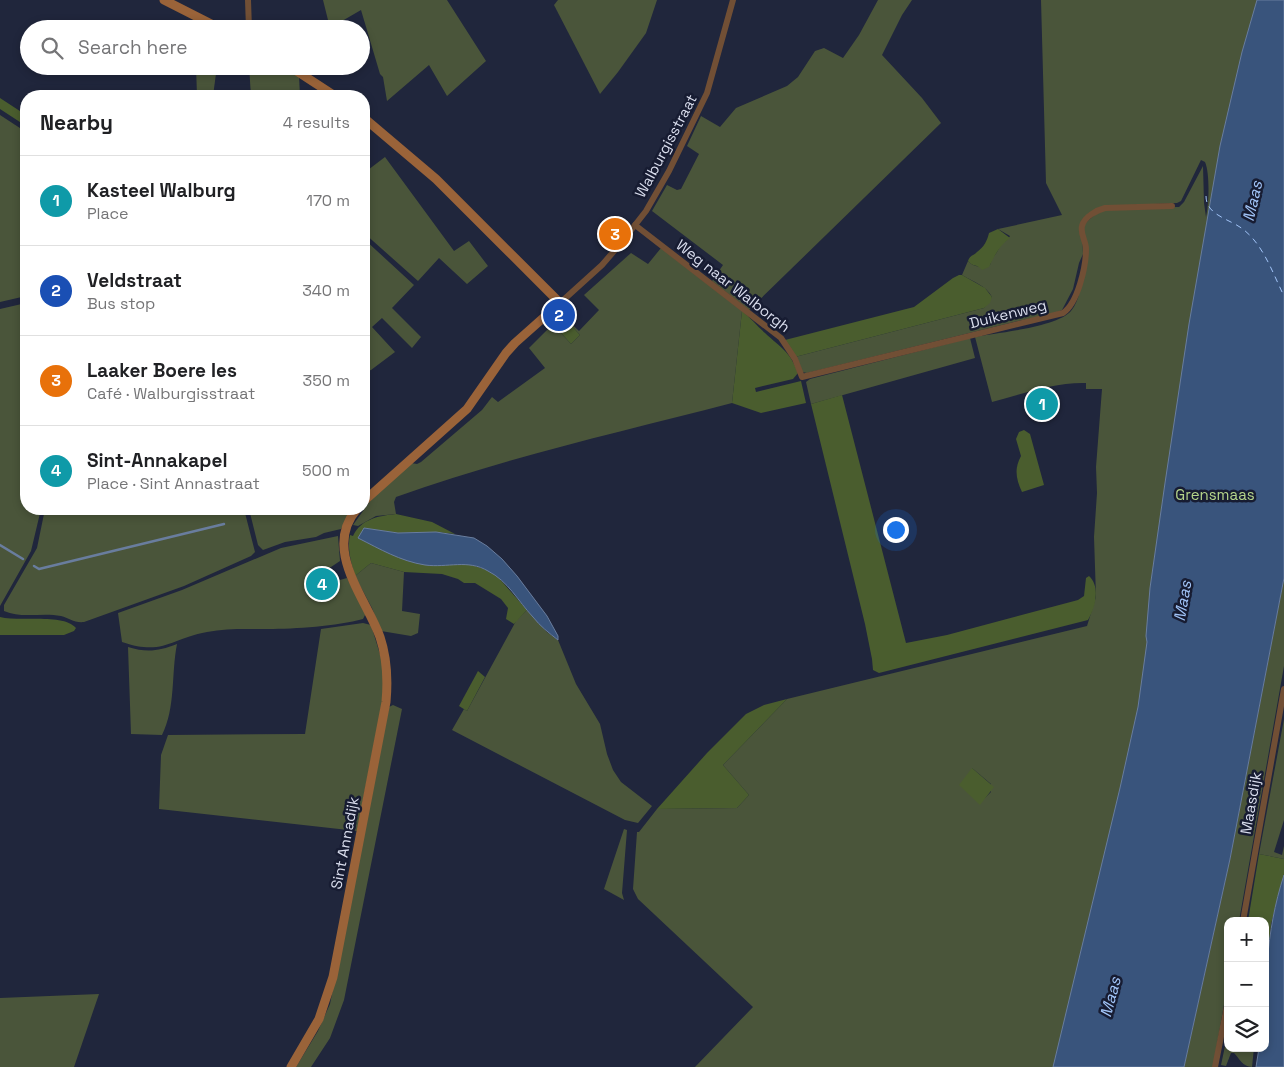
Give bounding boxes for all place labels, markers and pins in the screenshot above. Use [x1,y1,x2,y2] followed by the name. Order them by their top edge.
[599,215,631,253] pin: 3
[543,296,575,334] pin: 2
[1026,385,1058,423] pin: 1
[306,565,338,603] pin: 4

